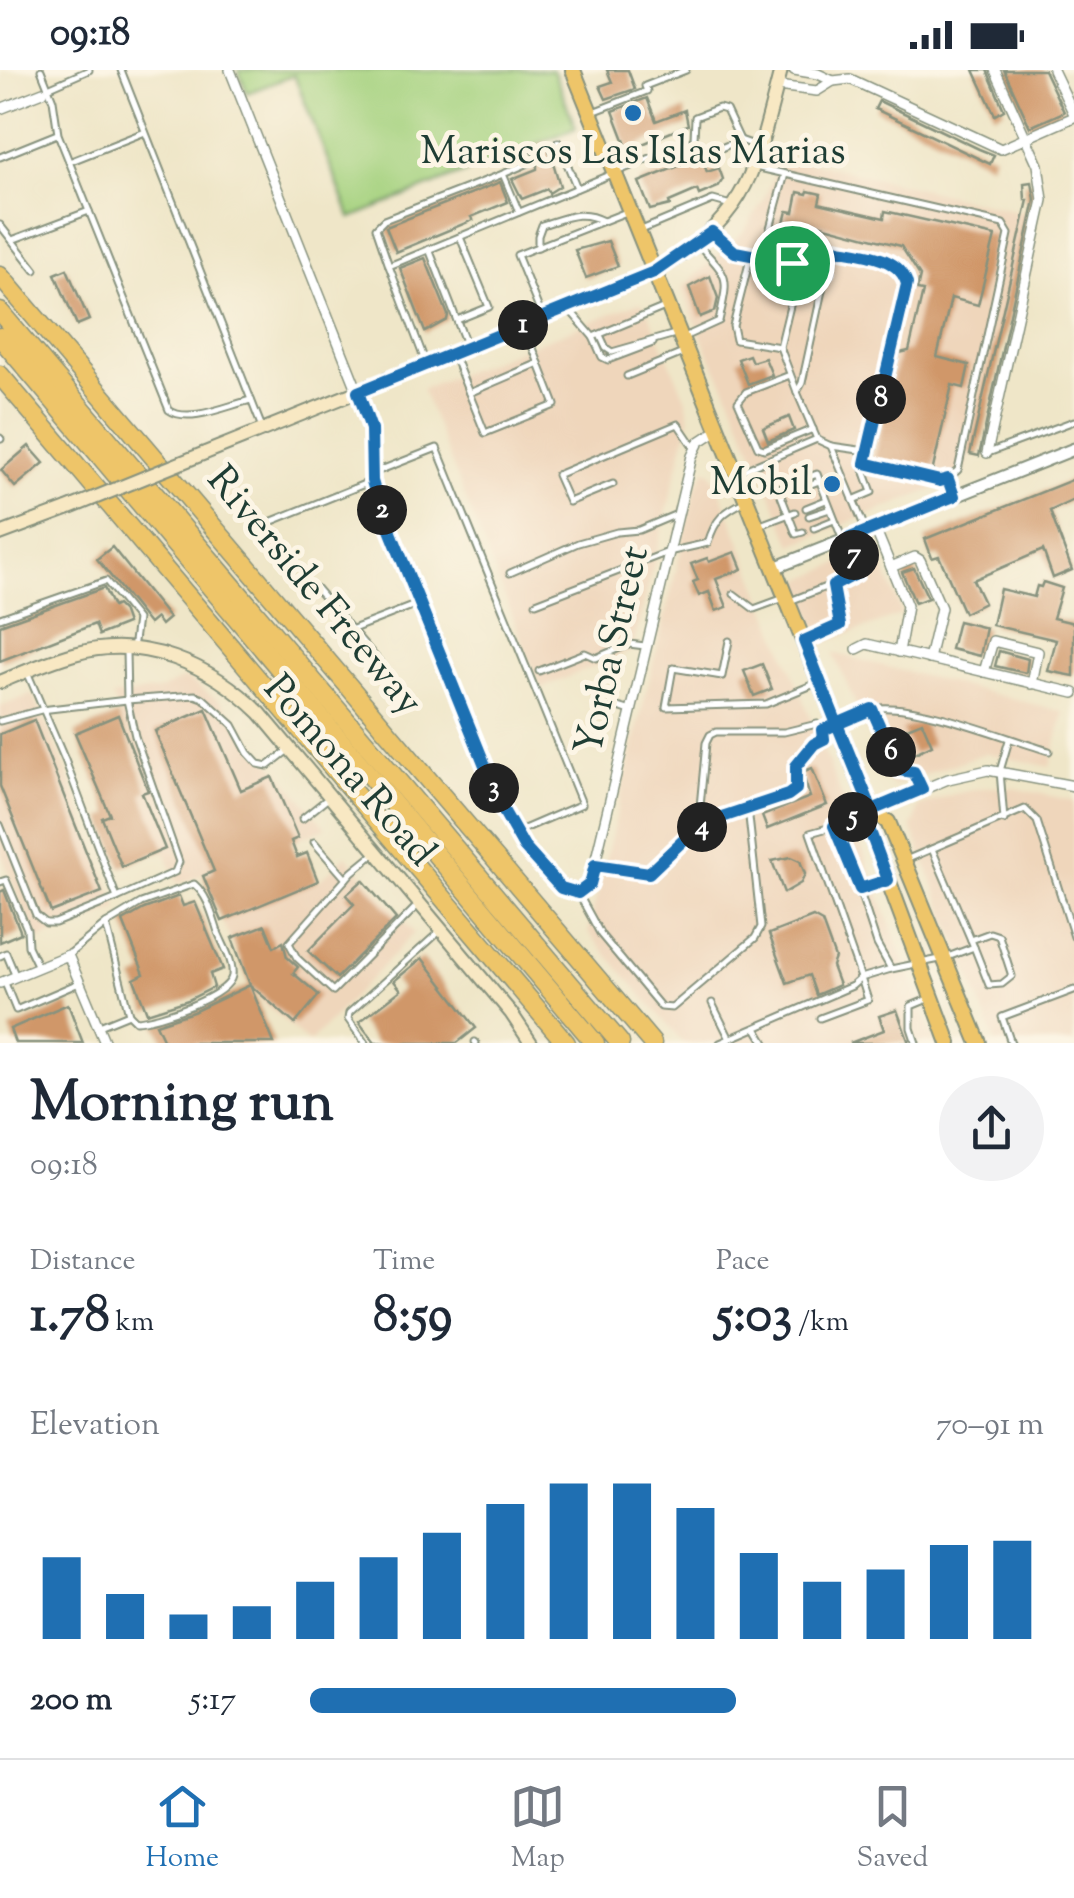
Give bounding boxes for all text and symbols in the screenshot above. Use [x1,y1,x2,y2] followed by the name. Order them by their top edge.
[50,8,130,62] text: 09:18
[622,102,644,124] marker: Mariscos Las Islas Marias
[420,125,846,182] place label: Mariscos Las Islas Marias
[750,221,835,306] pin
[765,236,820,291] icon: arrive
[498,300,548,350] pin: 1
[518,305,528,345] text: 1
[856,374,906,424] pin: 8
[874,379,888,419] text: 8
[191,455,435,729] street label: Riverside Freeway
[710,456,812,513] place label: Mobil
[821,473,843,495] marker: Mobil
[357,485,407,535] pin: 2
[375,490,389,530] text: 2
[829,530,879,580] pin: 7
[847,535,861,575] text: 7
[562,540,666,761] street label: Yorba Street
[248,664,448,880] street label: Pomona Road
[866,727,916,777] pin: 6
[884,732,898,772] text: 6
[469,763,519,813] pin: 3
[488,768,500,808] text: 3
[828,792,878,842] pin: 5
[848,797,858,837] text: 5
[677,802,727,852] pin: 4
[695,807,709,847] text: 4
[30,1066,334,1145] text: Morning run
[939,1076,1044,1181] button: share
[30,1143,98,1189] text: 09:18
[30,1242,136,1282] text: Distance
[373,1242,435,1282] text: Time
[716,1242,770,1282] text: Pace
[30,1282,110,1354] text: 1.78
[373,1282,452,1354] text: 8:59
[716,1282,792,1354] text: 5:03
[110,1303,154,1343] text: km
[792,1303,849,1343] text: /km
[30,1403,160,1449] text: Elevation
[936,1403,1044,1449] text: 70–91 m
[30,1678,112,1724] text: 200 m
[190,1678,236,1724] text: 5:17
[146,1779,219,1879] tab: Home
[510,1779,565,1879] tab: Map
[856,1779,928,1879] tab: Saved

